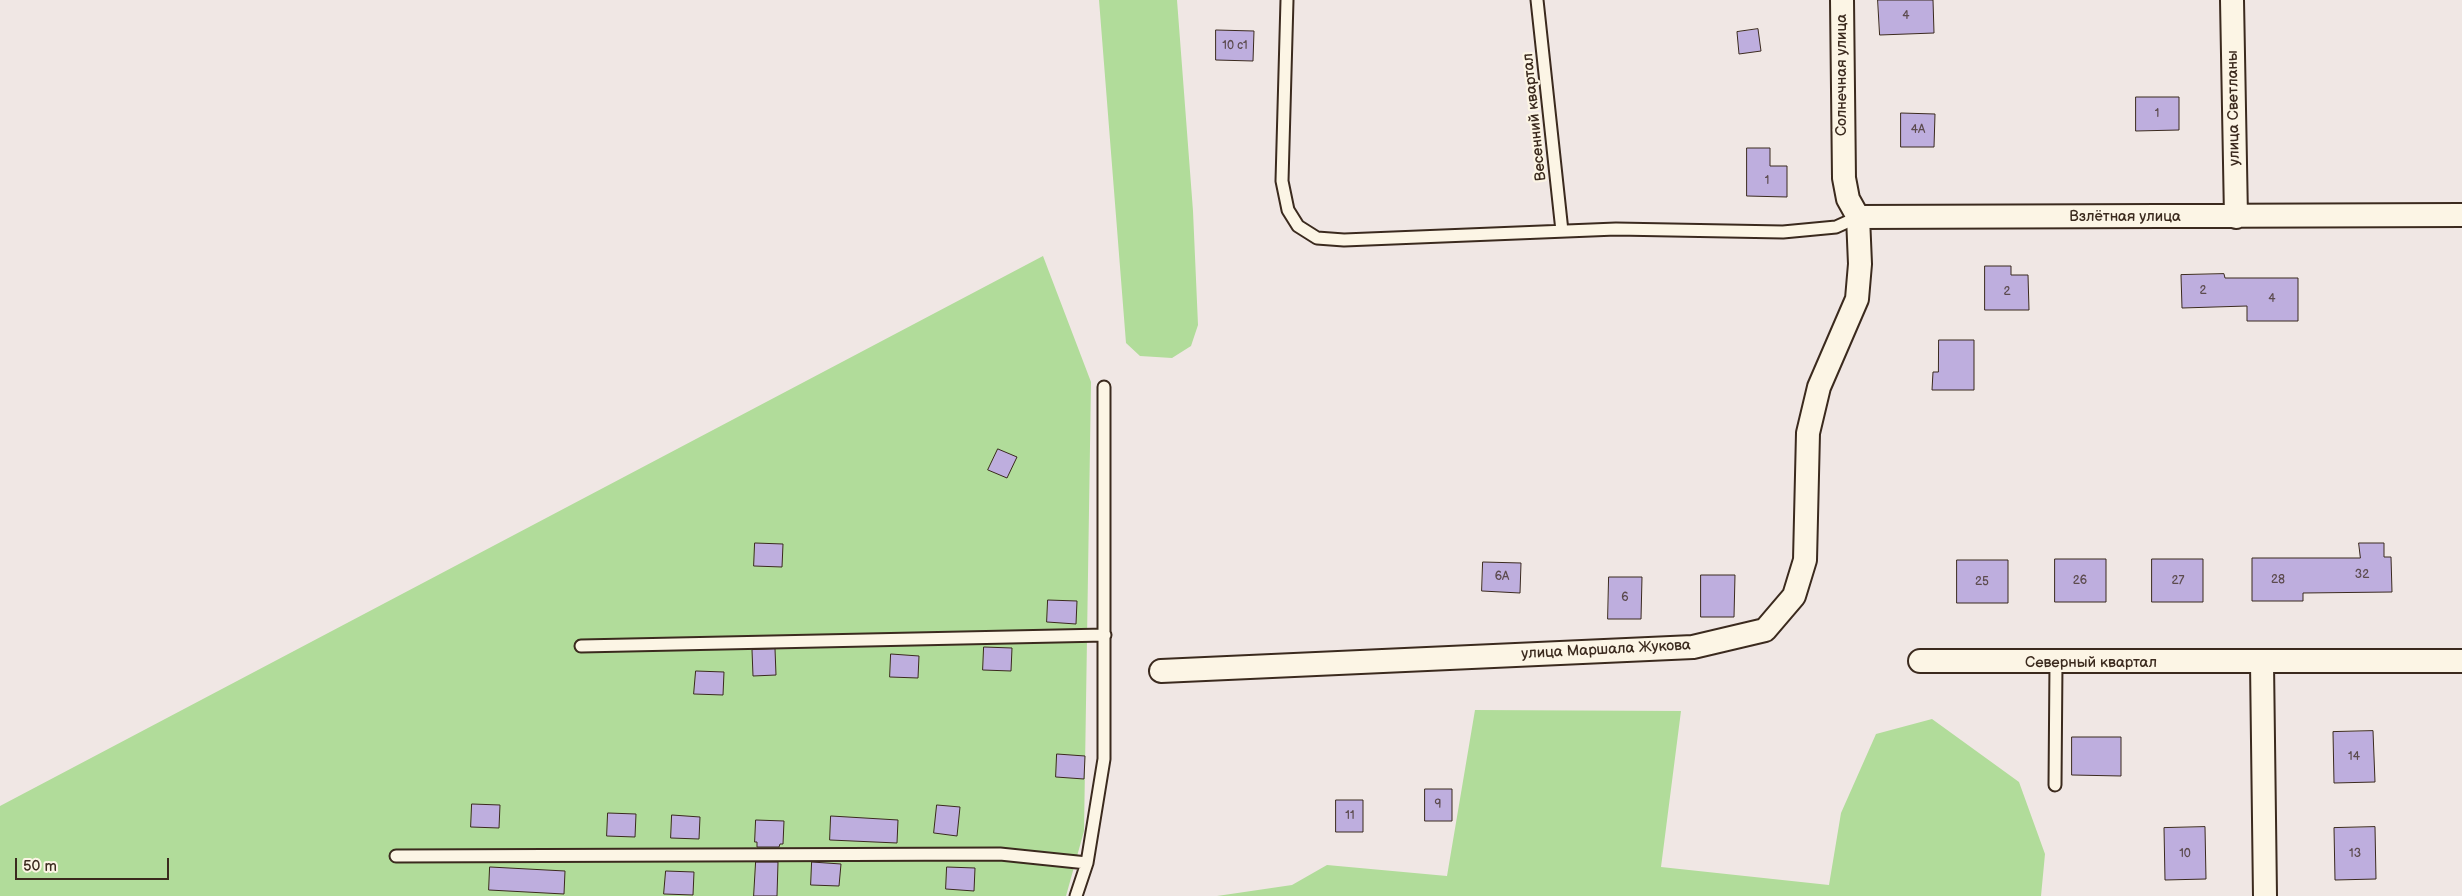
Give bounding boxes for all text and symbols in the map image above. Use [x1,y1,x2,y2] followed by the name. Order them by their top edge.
[1902,9,1910,23] house number: 4
[1833,14,1851,136] street label: Солнечная улица
[1222,39,1248,53] house number: 10 с1
[2224,50,2244,166] street label: улица Светланы
[1519,52,1551,182] street label: Весенний квартал
[2155,107,2159,121] house number: 1
[1911,123,1925,137] house number: 4А
[1765,174,1769,188] house number: 1
[2069,208,2181,226] street label: Взлётная улица
[2199,284,2207,298] house number: 2
[2003,285,2011,299] house number: 2
[2268,292,2276,306] house number: 4
[2355,568,2369,582] house number: 32
[1495,570,1509,584] house number: 6А
[2271,573,2285,587] house number: 28
[2073,574,2087,588] house number: 26
[2172,574,2184,588] house number: 27
[1975,575,1989,589] house number: 25
[1621,591,1629,605] house number: 6
[1521,637,1691,663] street label: улица Маршала Жукова
[2025,654,2157,672] street label: Северный квартал
[2348,750,2360,764] house number: 14
[1435,798,1441,812] house number: 9
[1345,809,1355,823] house number: 11
[2179,847,2191,861] house number: 10
[2349,847,2361,861] house number: 13
[18,848,171,880] scale bar
[23,857,57,876] text: 50 m

